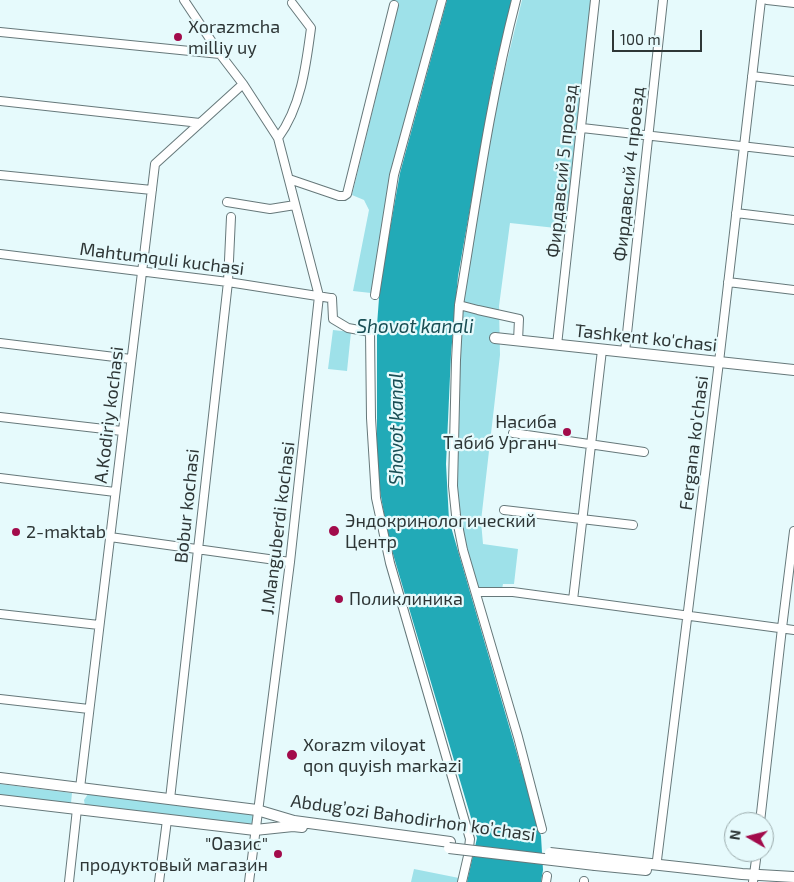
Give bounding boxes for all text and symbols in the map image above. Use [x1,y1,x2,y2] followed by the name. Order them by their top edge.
[188,16,280,58] place label: Xorazmcha milliy uy
[614,20,704,52] scale bar
[620,30,661,48] text: 100 m
[172,31,184,43] marker: Xorazmcha milliy uy
[542,83,582,259] street label: Фирдавсий 5 проезд
[609,86,649,262] street label: Фирдавсий 4 проезд
[79,238,245,280] street label: Mahtumquli kuchasi
[356,316,474,338] water label: Shovot kanali
[574,320,718,356] street label: Tashkent ko'chasi
[90,345,128,485] street label: A.Kodiriy kochasi
[386,373,408,485] water label: Shovot kanal
[675,374,713,512] street label: Fergana ko'chasi
[443,411,557,454] place label: Насиба Табиб Урганч
[561,426,573,438] marker: Насиба Табиб Урганч
[257,440,299,616] street label: J.Manguberdi kochasi
[170,448,204,564] street label: Bobur kochasi
[345,510,536,552] place label: Эндокринологический Центр
[26,521,106,543] place label: 2-maktab
[327,524,341,538] marker: Эндокринологический Центр
[10,526,22,538] marker: 2-maktab
[349,588,463,610] place label: Поликлиника
[333,593,345,605] marker: Поликлиника
[303,734,462,776] place label: Xorazm viloyat qon quyish markazi
[285,748,299,762] marker: Xorazm viloyat qon quyish markazi
[289,790,537,846] street label: Abdug’ozi Bahodirhon ko’chasi
[724,812,774,862] north arrow
[726,829,744,841] text: N
[79,833,268,876] place label: "Оазис" продуктовый магазин
[272,848,284,860] marker: "Оазис" продуктовый магазин

